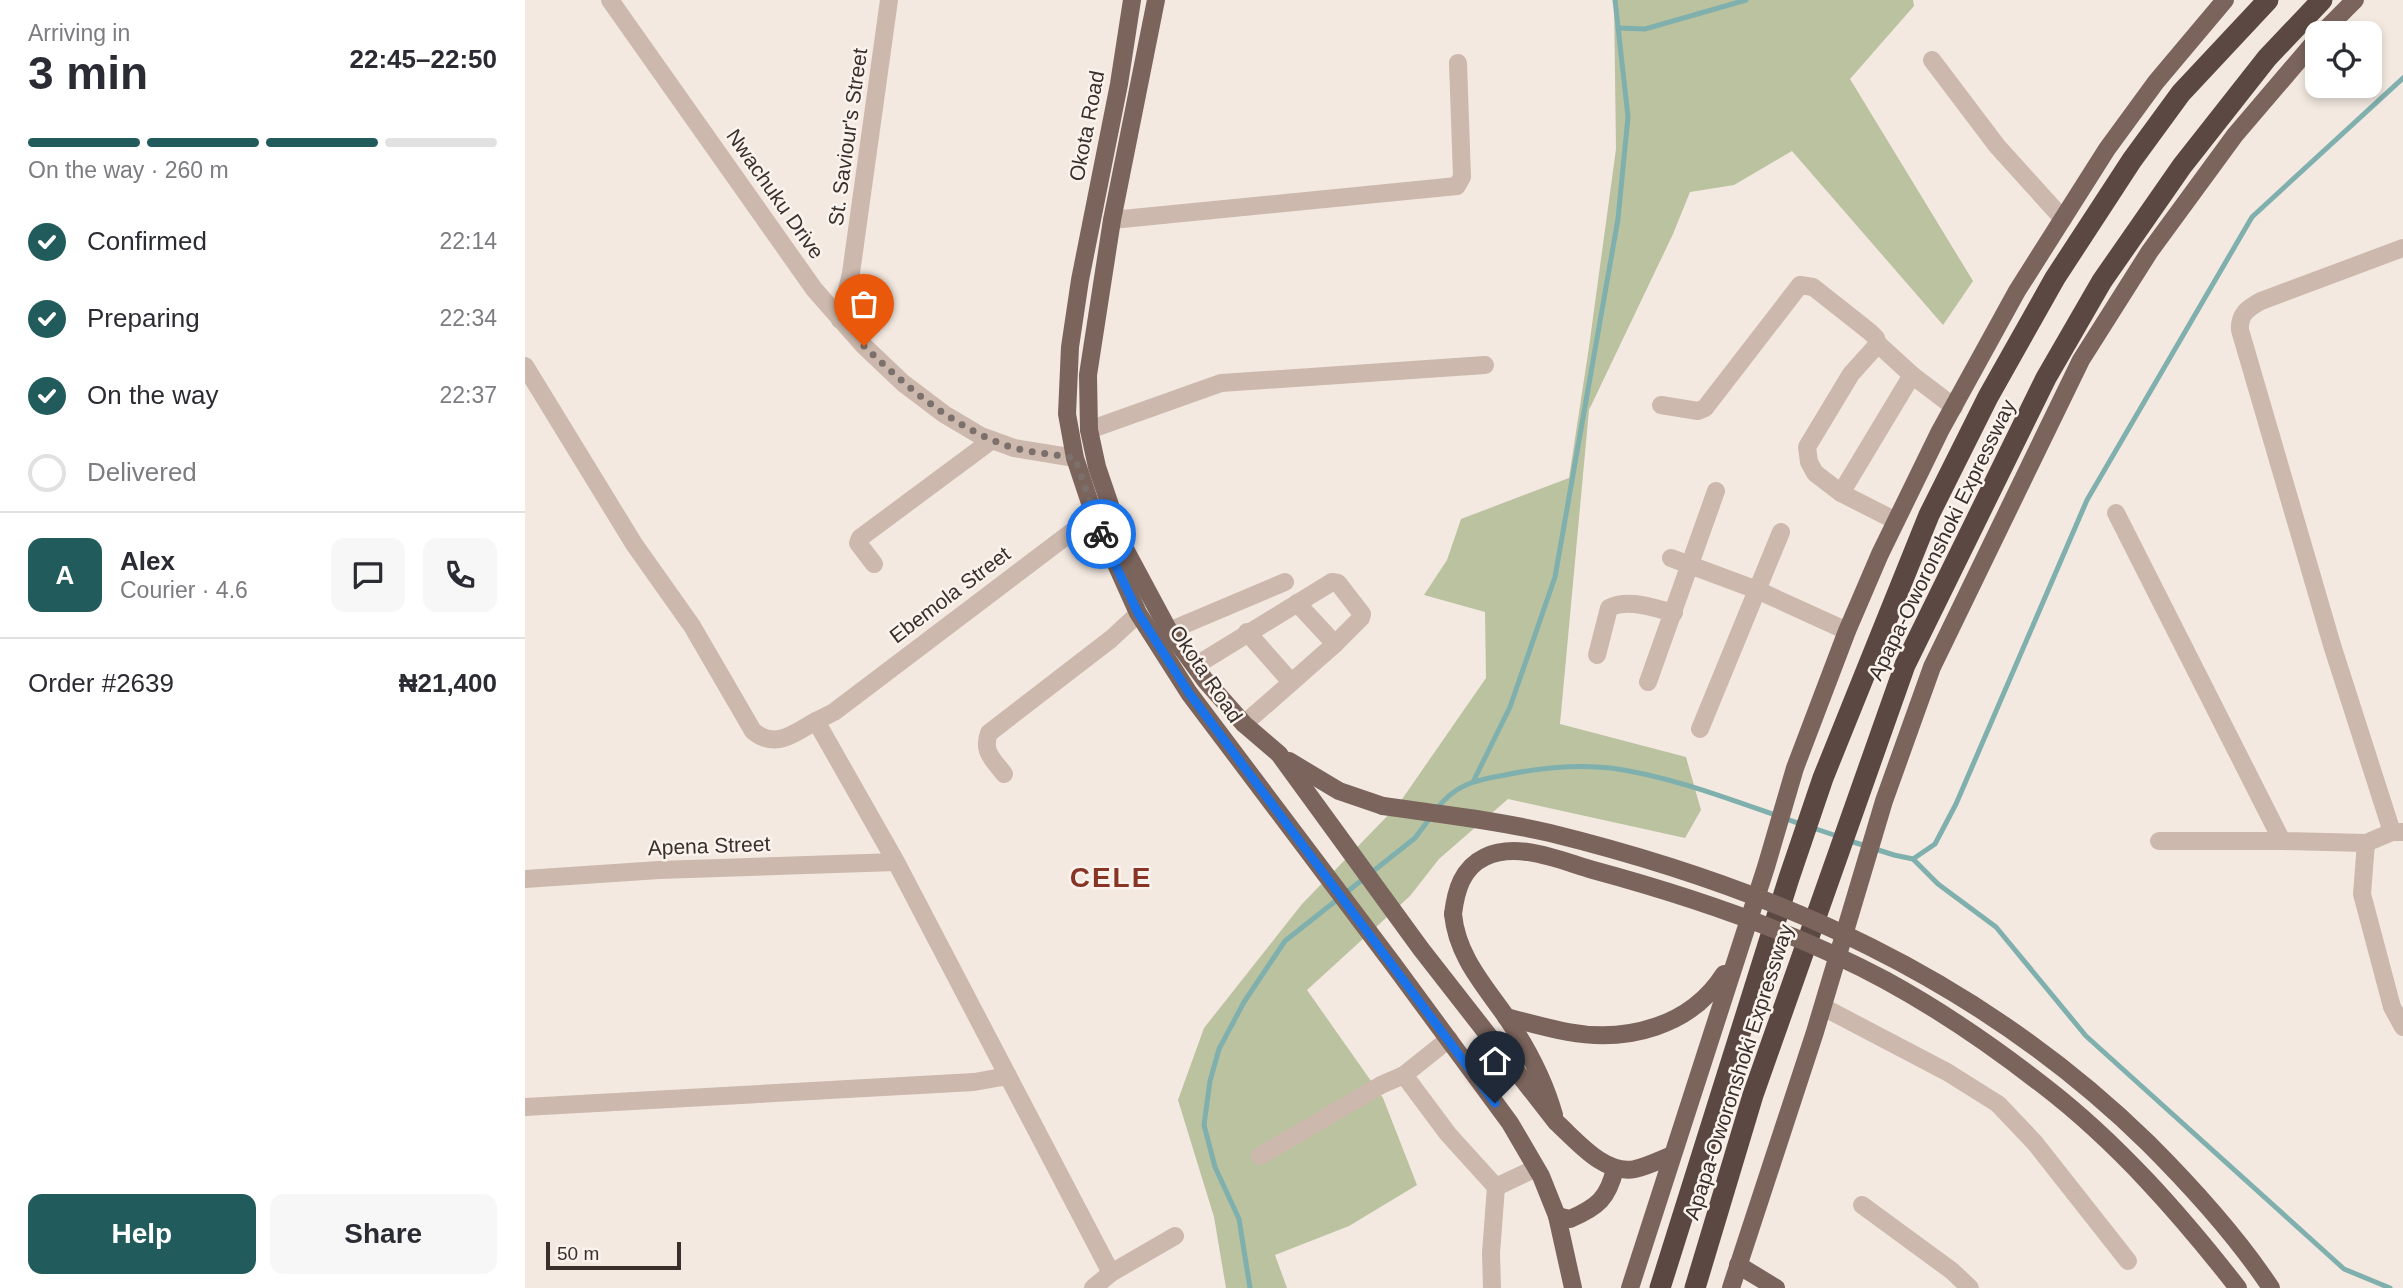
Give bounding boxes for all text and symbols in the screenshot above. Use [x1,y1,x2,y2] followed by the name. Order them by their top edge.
[28,20,130,46] text: Arriving in
[2305,21,2382,98] map controls
[2305,21,2382,98] button: locate
[350,44,497,74] text: 22:45–22:50
[824,46,871,227] street label: St. Saviour's Street
[28,47,148,99] text: 3 min
[1065,69,1108,183] street label: Okota Road
[722,124,829,263] street label: Nwachuku Drive
[28,157,229,183] text: On the way · 260 m
[28,223,66,261] icon: check
[87,226,207,256] text: Confirmed
[439,228,497,254] text: 22:14
[834,274,894,346] pin
[845,285,883,323] icon: bag
[28,300,66,338] icon: check
[87,303,200,333] text: Preparing
[439,305,497,331] text: 22:34
[28,377,66,415] icon: check
[87,380,219,410] text: On the way
[439,382,497,408] text: 22:37
[1863,395,2020,684] street label: Apapa-Oworonshoki Expressway
[87,457,197,487] text: Delivered
[1066,499,1136,569] courier
[1082,515,1120,553] icon: bike
[331,538,405,612] button: chat
[423,538,497,612] button: phone
[885,542,1015,647] street label: Ebemola Street
[120,546,175,576] text: Alex
[56,560,74,590] text: A
[120,577,248,603] text: Courier · 4.6
[1166,621,1247,727] street label: Okota Road
[28,668,174,698] text: Order #2639
[399,668,497,698] text: ₦21,400
[647,832,771,859] street label: Apena Street
[1070,862,1152,893] district label: CELE
[1680,921,1797,1222] street label: Apapa-Oworonshoki Expressway
[1465,1031,1525,1103] pin
[1476,1042,1514,1080] icon: home
[28,1194,256,1274] button: Help
[270,1194,497,1274] button: Share
[546,1239,681,1271] scale bar
[557,1243,599,1264] text: 50 m

